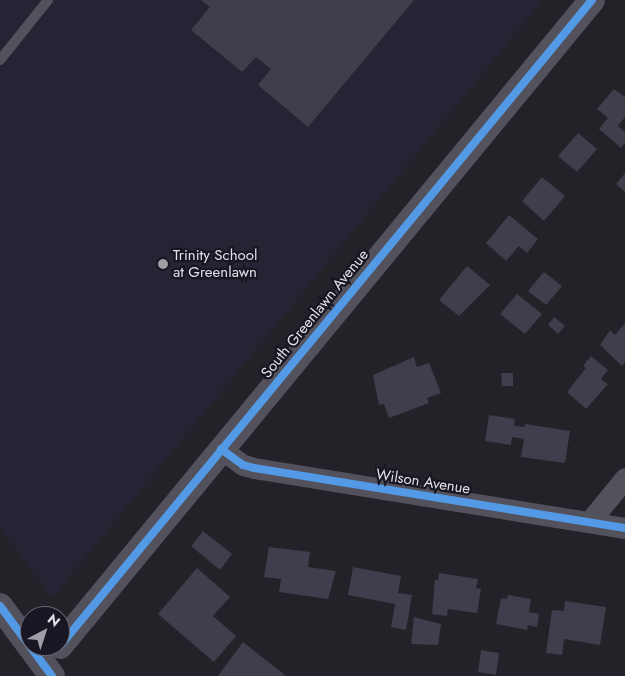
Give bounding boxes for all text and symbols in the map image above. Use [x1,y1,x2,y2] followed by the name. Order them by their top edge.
[173,246,257,281] place label: Trinity School at Greenlawn
[258,246,372,382] street label: South Greenlawn Avenue
[157,258,169,270] marker: Trinity School at Greenlawn
[374,466,472,498] street label: Wilson Avenue
[20,606,70,656] north arrow
[43,609,65,632] text: N

